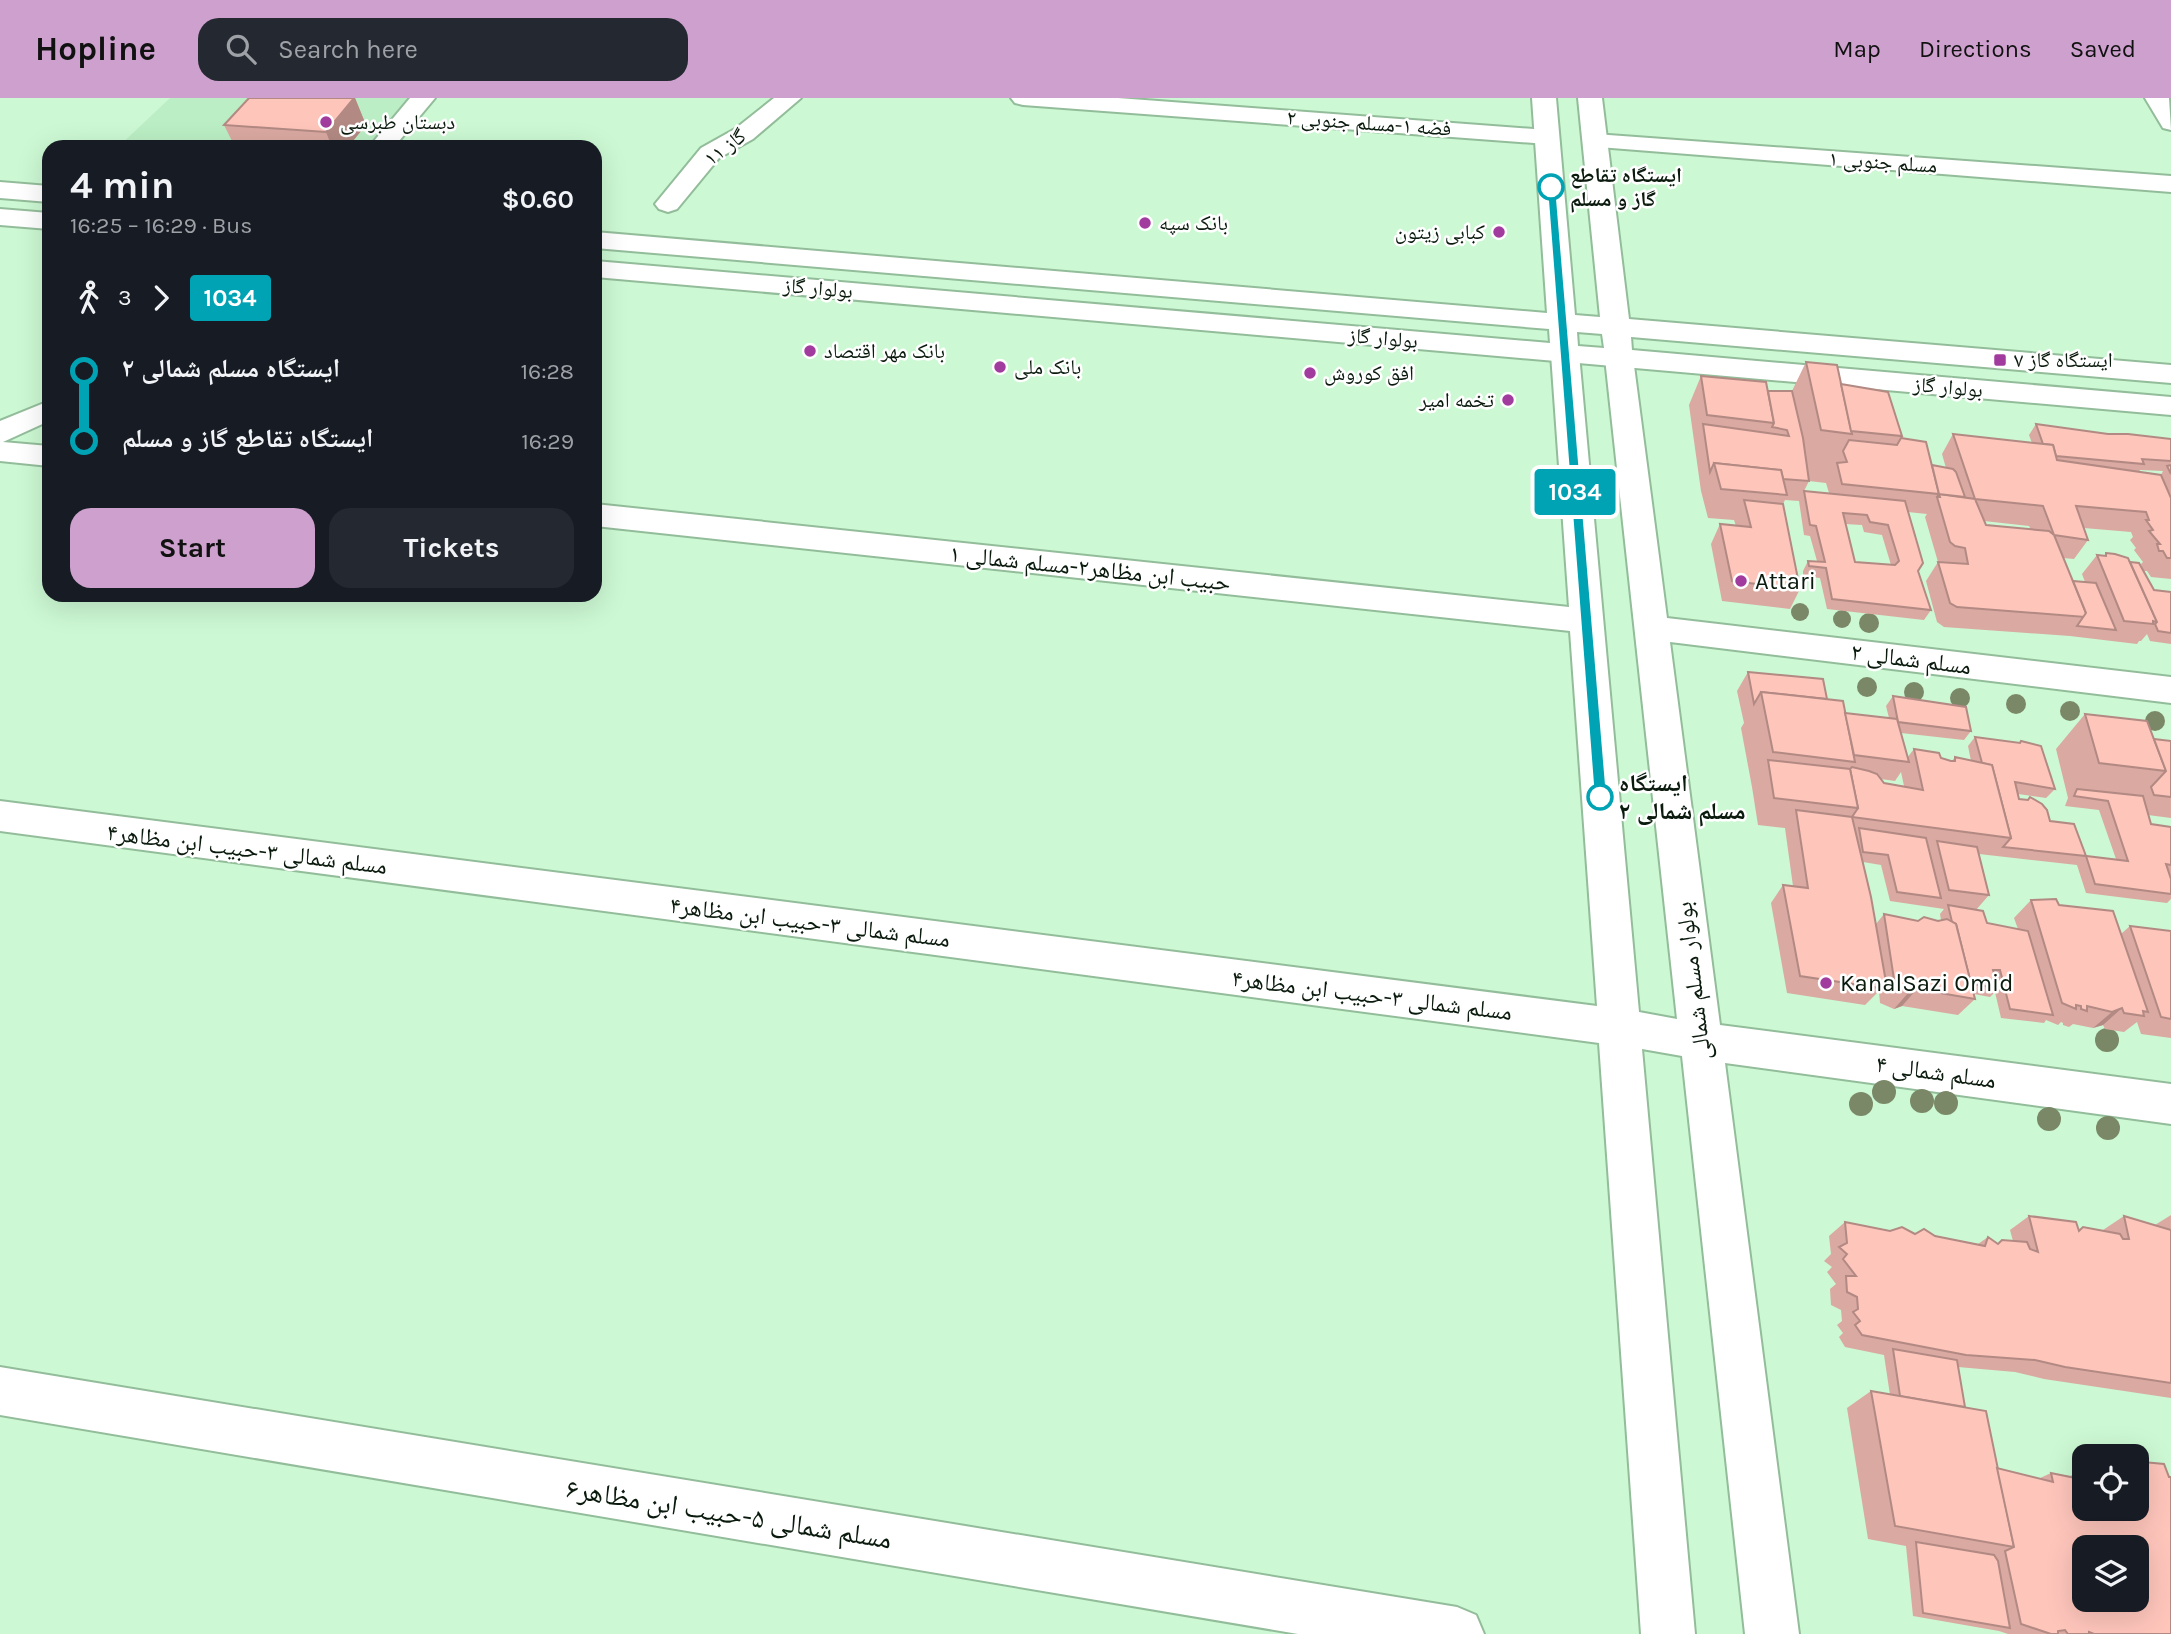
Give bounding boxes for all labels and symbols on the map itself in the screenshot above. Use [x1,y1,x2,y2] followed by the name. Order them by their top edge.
[1286,105,1452,143] street label: فضه ۱-مسلم جنوبی ۲
[340,110,455,135] place label: دبستان طبرسی
[318,114,334,130] marker: دبستان طبرسی
[699,123,751,170] street label: گاز ۱۱
[1828,146,1938,180] street label: ۱ مسلم جنوبی
[1570,163,1682,213] place label: ایستگاه تقاطع گاز و مسلم
[1538,174,1564,200] marker: ایستگاه تقاطع گاز و مسلم
[1159,211,1228,235] place label: بانک سپه
[1137,215,1153,231] marker: بانک سپه
[1395,220,1485,245] place label: کبابی زیتون
[1491,224,1507,240] marker: کبابی زیتون
[781,273,854,303] street label: بولوار گاز
[1346,323,1419,353] street label: بولوار گاز
[824,339,945,363] place label: بانک مهر اقتصاد
[802,343,818,359] marker: بانک مهر اقتصاد
[2014,348,2113,372] place label: ایستگاه گاز ۷
[1992,352,2008,368] marker: ایستگاه گاز ۷
[1014,355,1081,380] place label: بانک ملی
[992,359,1008,375] marker: بانک ملی
[1324,361,1414,386] place label: افق کوروش
[1302,365,1318,381] marker: افق کوروش
[1911,372,1984,402] street label: بولوار گاز
[1418,388,1494,412] place label: تخمه امیر
[1500,392,1516,408] marker: تخمه امیر
[1526,469,1624,515] line badge: 1034
[948,539,1232,599] street label: حبیب ابن مظاهر۲-مسلم شمالی ۱
[1755,567,1816,595] place label: Attari
[1733,573,1749,589] marker: Attari
[1849,638,1973,682] street label: مسلم شمالی ۲
[1619,769,1746,827] place label: ایستگاه مسلم شمالی ۲
[1587,784,1613,810] marker: ایستگاه مسلم شمالی ۲
[105,818,389,882] street label: مسلم شمالی ۳-حبیب ابن مظاهر۴
[668,891,952,955] street label: مسلم شمالی ۳-حبیب ابن مظاهر۴
[1669,900,1719,1062] street label: بولوار مسلم شمالی
[1230,964,1514,1028] street label: مسلم شمالی ۳-حبیب ابن مظاهر۴
[1840,969,2014,997] place label: KanalSazi Omid
[1818,975,1834,991] marker: KanalSazi Omid
[1874,1050,1998,1096] street label: مسلم شمالی ۴
[563,1471,894,1558] street label: مسلم شمالی ۵-حبیب ابن مظاهر۶

